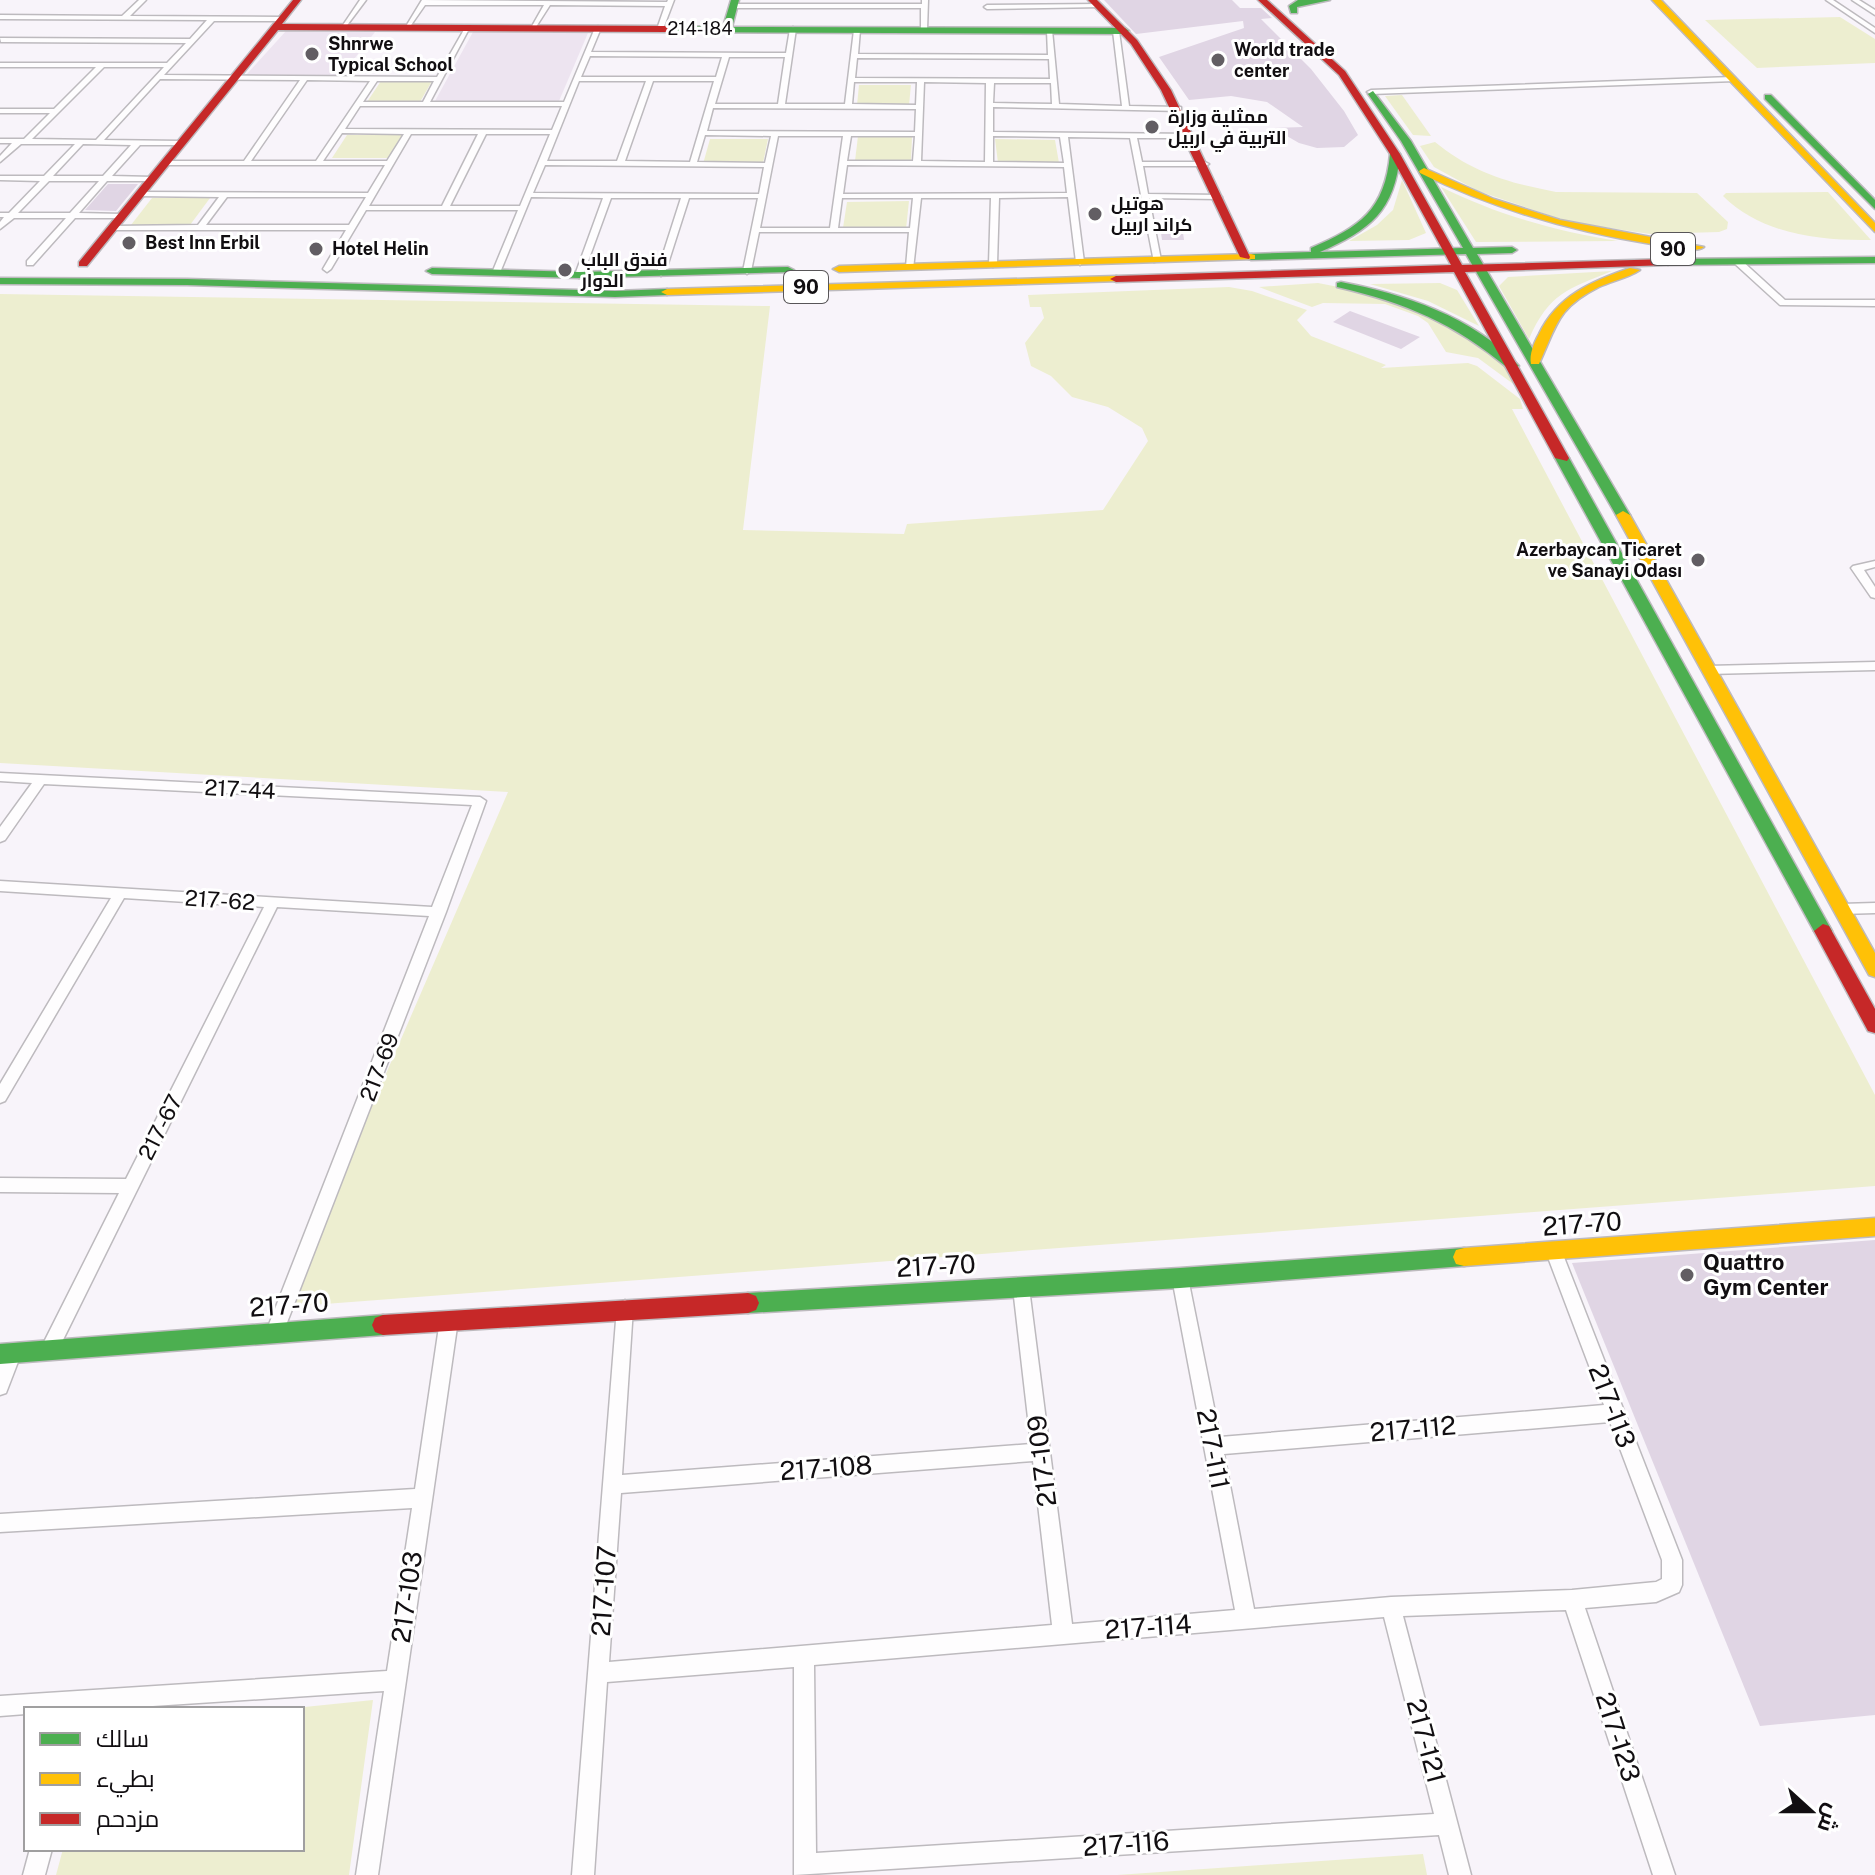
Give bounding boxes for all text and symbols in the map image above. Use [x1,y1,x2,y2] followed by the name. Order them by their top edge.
[667,18,733,39] street label: 214-184
[328,33,453,75] place label: Shnrwe Typical School
[1234,39,1335,81] place label: World trade center
[303,45,321,63] marker: Shnrwe Typical School
[1209,51,1227,69] marker: World trade center
[1168,106,1287,153] place label: ممثلية وزارة التربية في اربيل
[1143,118,1161,136] marker: ممثلية وزارة التربية في اربيل
[1111,193,1192,236] place label: هوتيل كراند اربيل
[1086,205,1104,223] marker: هوتيل كراند اربيل
[145,232,260,253] place label: Best Inn Erbil
[1651,233,1695,265] road number: 90
[120,234,138,252] marker: Best Inn Erbil
[332,238,429,259] place label: Hotel Helin
[307,240,325,258] marker: Hotel Helin
[580,249,668,292] place label: فندق الباب الدوار
[556,261,574,279] marker: فندق الباب الدوار
[784,271,828,303] road number: 90
[1516,539,1682,581] place label: Azerbaycan Ticaret ve Sanayi Odası
[1689,551,1707,569] marker: Azerbaycan Ticaret ve Sanayi Odası
[204,774,276,804] street label: 217-44
[184,885,256,915] street label: 217-62
[354,1029,404,1105] street label: 217-69
[133,1090,187,1164] street label: 217-67
[1541,1205,1623,1242] street label: 217-70
[895,1248,976,1283] street label: 217-70
[1703,1249,1828,1300] place label: Quattro Gym Center
[1678,1266,1696,1284] marker: Quattro Gym Center
[248,1286,330,1323] street label: 217-70
[1582,1360,1643,1452] street label: 217-113
[1191,1406,1236,1492] street label: 217-111
[1369,1409,1457,1448] street label: 217-112
[1021,1413,1063,1509] street label: 217-109
[779,1449,873,1486] street label: 217-108
[585,1544,622,1638] street label: 217-107
[385,1549,428,1645] street label: 217-103
[1103,1608,1192,1645] street label: 217-114
[1590,1688,1647,1785] street label: 217-123
[1400,1695,1453,1787] street label: 217-121
[24,1707,304,1851] legend
[96,1724,149,1752] text: سالك
[96,1764,155,1798] text: بطيء
[1771,1771,1851,1851] north arrow
[1812,1800,1847,1836] text: ش
[96,1804,159,1835] text: مزدحم
[1082,1825,1170,1862] street label: 217-116

